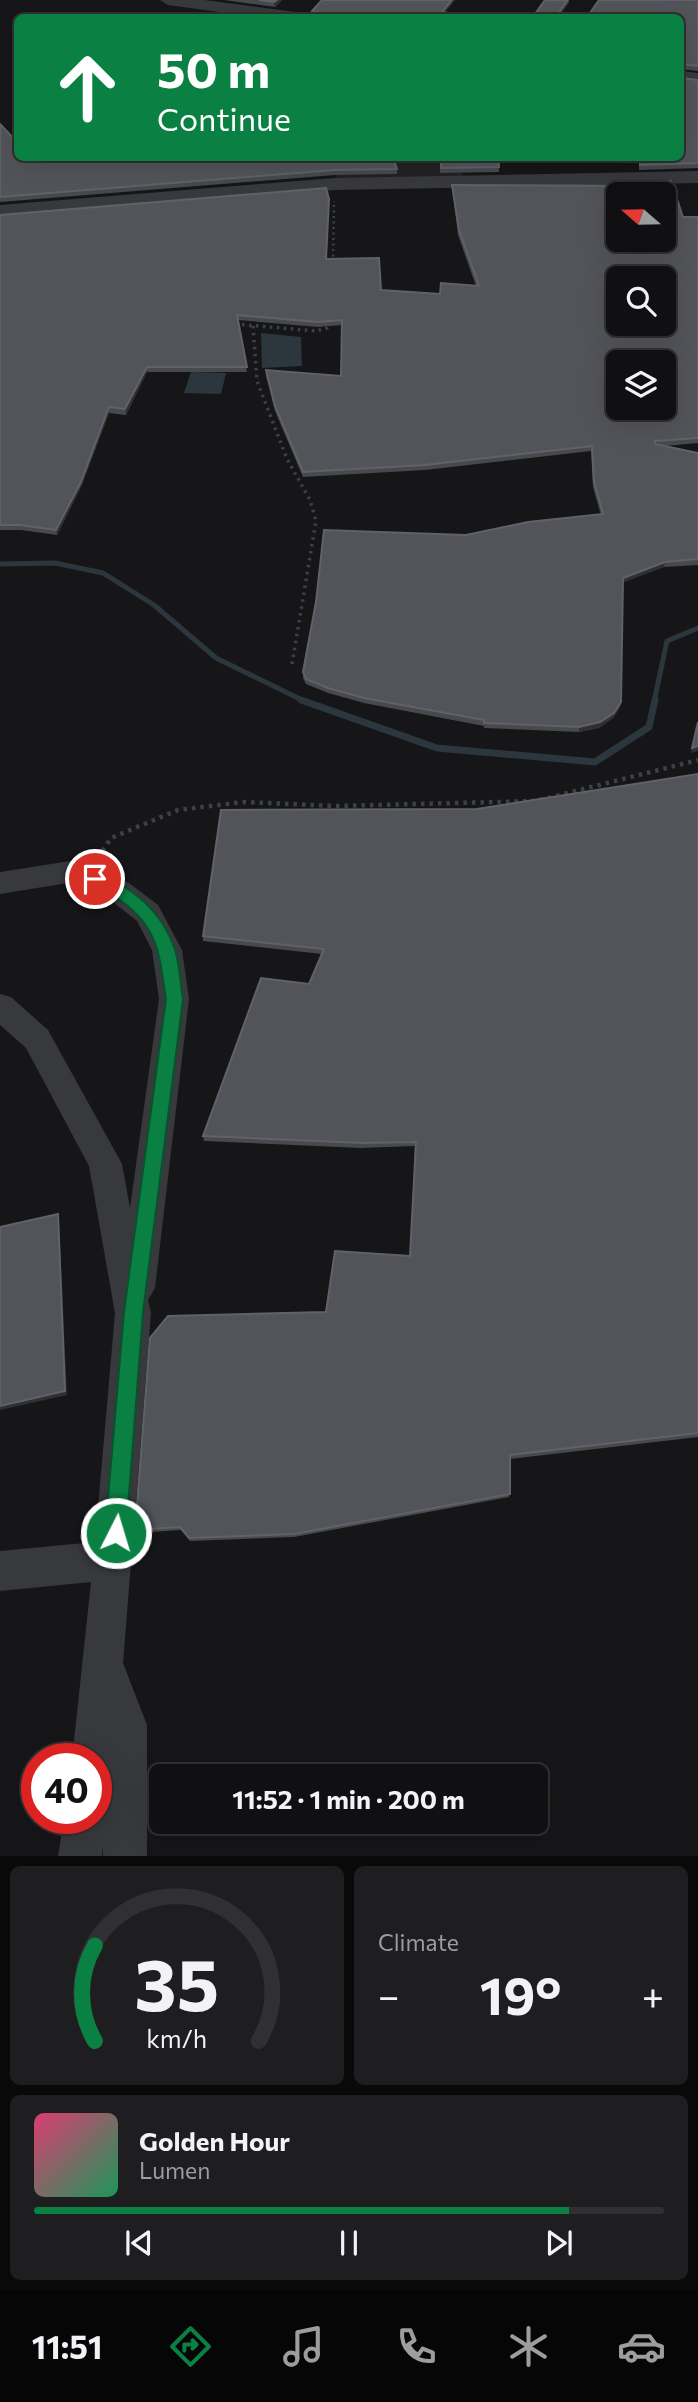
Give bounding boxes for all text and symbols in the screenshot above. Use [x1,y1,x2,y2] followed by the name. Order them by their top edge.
[157,38,270,98] text: 50 m
[42,42,133,133] icon: ahead
[157,98,291,138] text: Continue
[606,182,676,252] north arrow
[606,182,676,420] map controls
[606,266,676,336] button: search
[606,350,676,420] button: layers
[65,849,125,909] pin
[76,860,114,898] icon: arrive
[79,1496,153,1570] position arrow
[21,1743,112,1834] speed limit sign: 40
[232,1783,465,1814] text: 11:52 · 1 min · 200 m
[378,1928,459,1956] text: Climate
[135,1938,219,2027] text: 35
[480,1962,561,2026] text: 19°
[378,1971,400,2018] text: −
[642,1971,664,2018] text: +
[147,2023,207,2053] text: km/h
[139,2125,290,2156] text: Golden Hour
[139,2156,210,2184] text: Lumen
[120,2224,158,2262] icon: previous
[330,2224,368,2262] icon: pause
[540,2224,578,2262] icon: next
[166,2322,215,2371] icon: directions
[279,2322,328,2371] icon: music
[392,2322,441,2371] icon: phone
[504,2322,553,2371] icon: climate
[617,2322,666,2371] icon: car
[32,2326,102,2366] text: 11:51

